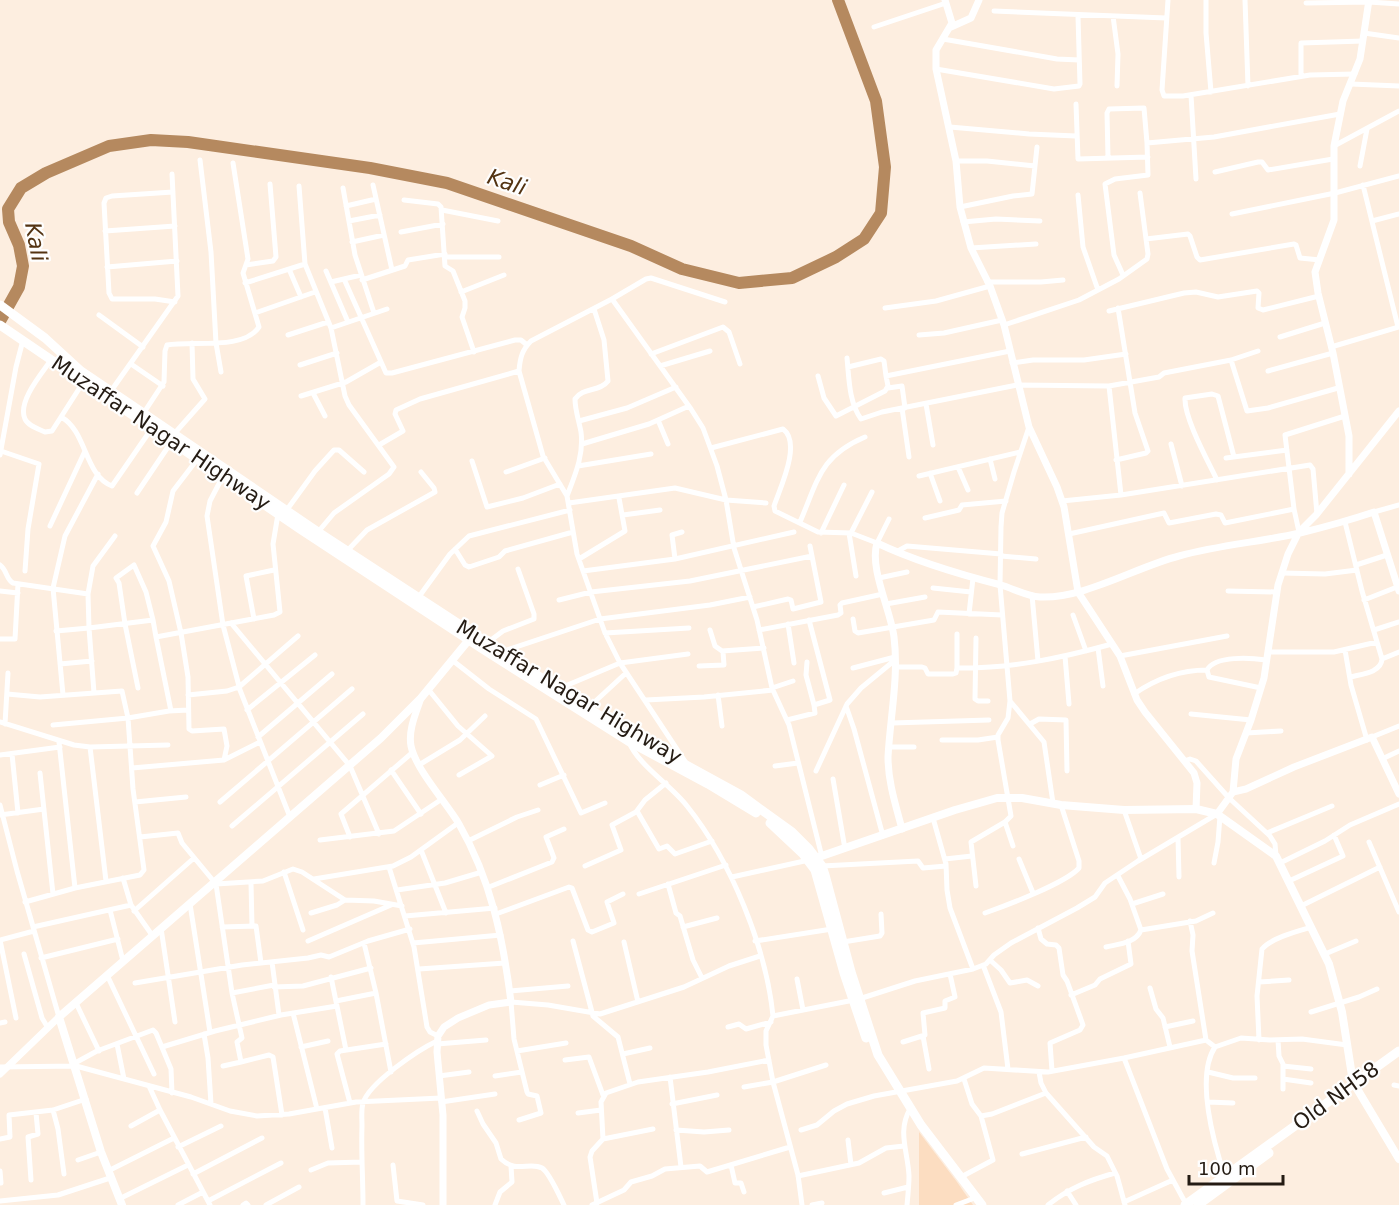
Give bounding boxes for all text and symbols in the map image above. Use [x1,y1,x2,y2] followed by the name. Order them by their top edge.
[484,164,530,200] water label: Kali
[20,220,52,264] water label: Kali
[47,351,275,515] street label: Muzaffar Nagar Highway
[452,615,686,769] street label: Muzaffar Nagar Highway
[1288,1057,1384,1135] street label: Old NH58
[1189,1148,1284,1186] scale bar
[1198,1158,1256,1179] text: 100 m

